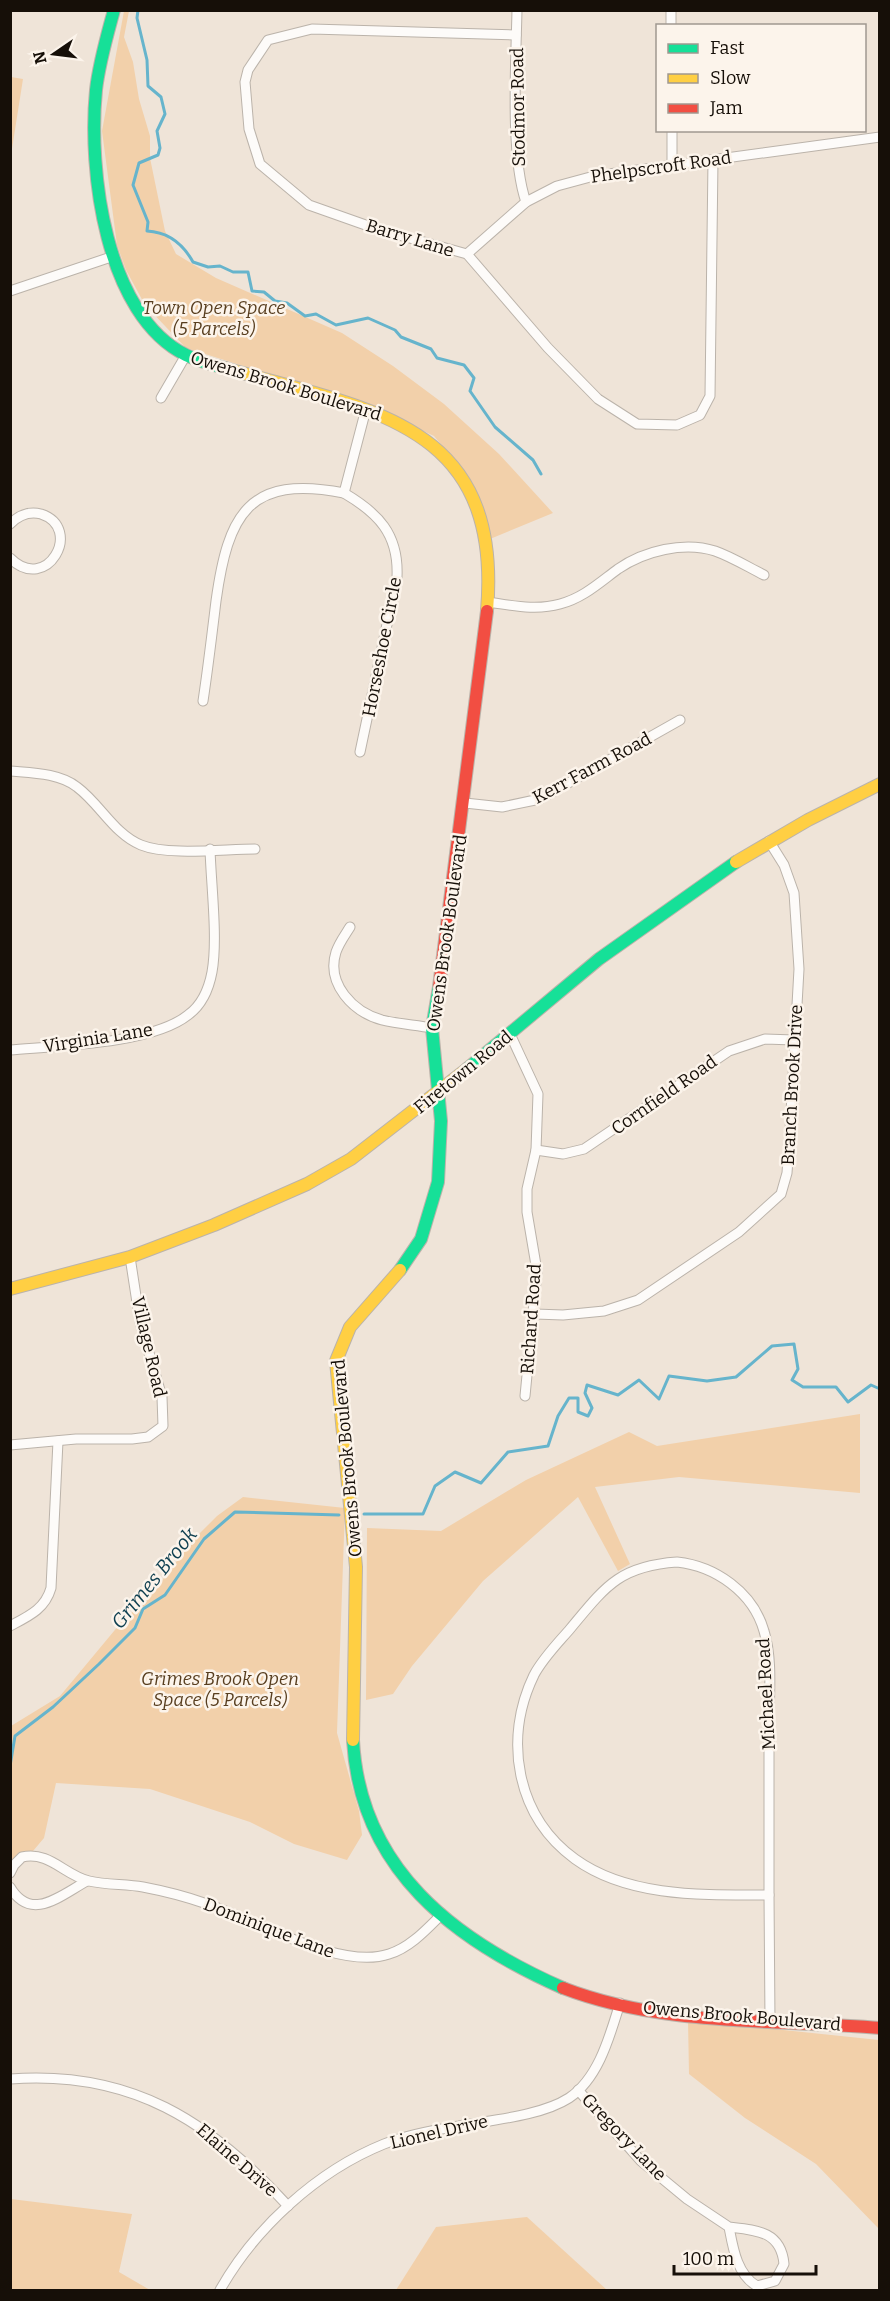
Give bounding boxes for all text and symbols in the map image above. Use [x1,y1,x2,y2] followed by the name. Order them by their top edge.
[24,24,84,84] north arrow
[656,24,866,132] legend
[710,37,745,59] text: Fast
[506,47,530,167] street label: Stodmor Road
[29,49,51,66] text: N
[710,67,751,89] text: Slow
[709,97,743,119] text: Jam
[589,146,733,188] street label: Phelpscroft Road
[363,214,457,262] street label: Barry Lane
[143,297,285,340] park label: Town Open Space (5 Parcels)
[188,346,385,426] street label: Owens Brook Boulevard
[358,575,406,719] street label: Horseshoe Circle
[529,727,655,809] street label: Kerr Farm Road
[422,833,472,1033] street label: Owens Brook Boulevard
[777,1004,807,1166] street label: Branch Brook Drive
[42,1018,154,1058] street label: Virginia Lane
[409,1025,517,1118] street label: Firetown Road
[607,1050,721,1140] street label: Cornfield Road
[516,1263,546,1375] street label: Richard Road
[127,1295,171,1400] street label: Village Road
[327,1358,367,1558] street label: Owens Brook Boulevard
[106,1522,202,1633] water label: Grimes Brook
[752,1637,780,1751] street label: Michael Road
[141,1668,299,1711] park label: Grimes Brook Open Space (5 Parcels)
[201,1893,337,1963] street label: Dominique Lane
[642,1996,842,2036] street label: Owens Brook Boulevard
[577,2089,671,2185] street label: Gregory Lane
[388,2110,490,2154] street label: Lionel Drive
[192,2119,282,2201] street label: Elaine Drive
[674,2238,816,2276] scale bar
[683,2248,734,2270] text: 100 m

